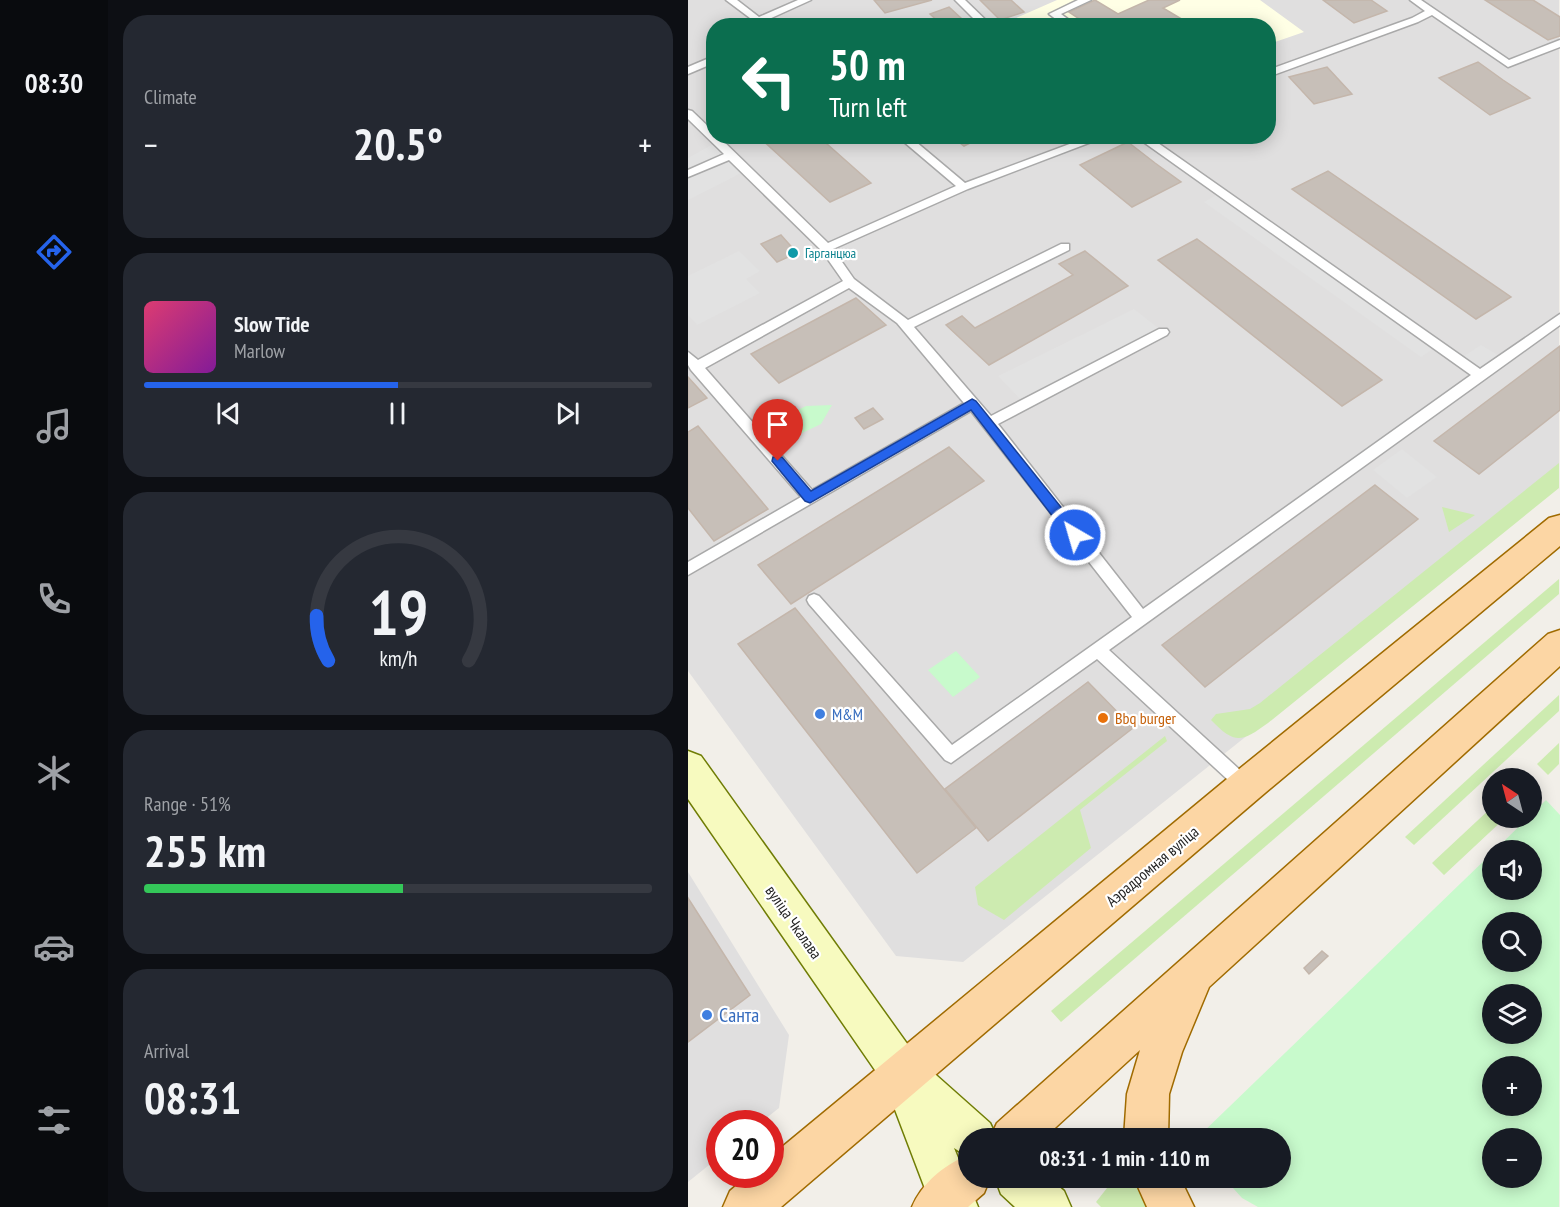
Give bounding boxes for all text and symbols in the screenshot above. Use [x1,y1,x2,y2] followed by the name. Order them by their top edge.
[829,37,906,92] text: 50 m
[730,42,808,120] icon: left
[25,66,83,100] text: 08:30
[144,84,197,110] text: Climate
[829,90,907,124] text: Turn left
[353,114,443,172] text: 20.5°
[144,123,158,166] text: −
[638,123,652,166] text: +
[33,231,75,273] icon: directions
[805,244,856,262] place label: Гарганцюа
[786,246,800,260] marker: Гарганцюа
[234,310,310,338] text: Slow Tide
[234,338,285,364] text: Marlow
[212,397,245,430] icon: previous
[381,397,414,430] icon: pause
[551,397,584,430] icon: next
[752,399,803,461] pin
[33,405,75,447] icon: music
[761,408,794,441] icon: arrive
[1043,503,1107,567] position arrow
[368,571,428,652] text: 19
[33,578,75,620] icon: phone
[379,644,417,672] text: km/h
[832,704,863,724] place label: M&M
[813,707,827,721] marker: M&M
[1115,708,1177,728] place label: Bbq burger
[1096,711,1110,725] marker: Bbq burger
[33,752,75,794] icon: climate
[1482,768,1542,828] north arrow
[1482,768,1542,1188] map controls
[144,791,231,817] text: Range · 51%
[144,821,266,879] text: 255 km
[1102,821,1202,911] street label: Аэрадромная вуліца
[1482,840,1542,900] button: sound
[761,881,827,963] street label: вуліца Чкалава
[1482,912,1542,972] button: search
[33,926,75,968] icon: car
[1482,984,1542,1044] button: layers
[719,1002,759,1028] place label: Санта
[700,1008,714,1022] marker: Санта
[144,1038,189,1064] text: Arrival
[1482,1056,1542,1116] button: +
[144,1068,241,1126] text: 08:31
[33,1099,75,1141] icon: filters
[706,1110,784,1188] speed limit sign: 20
[1482,1128,1542,1188] button: −
[1039,1144,1210,1172] text: 08:31 · 1 min · 110 m

